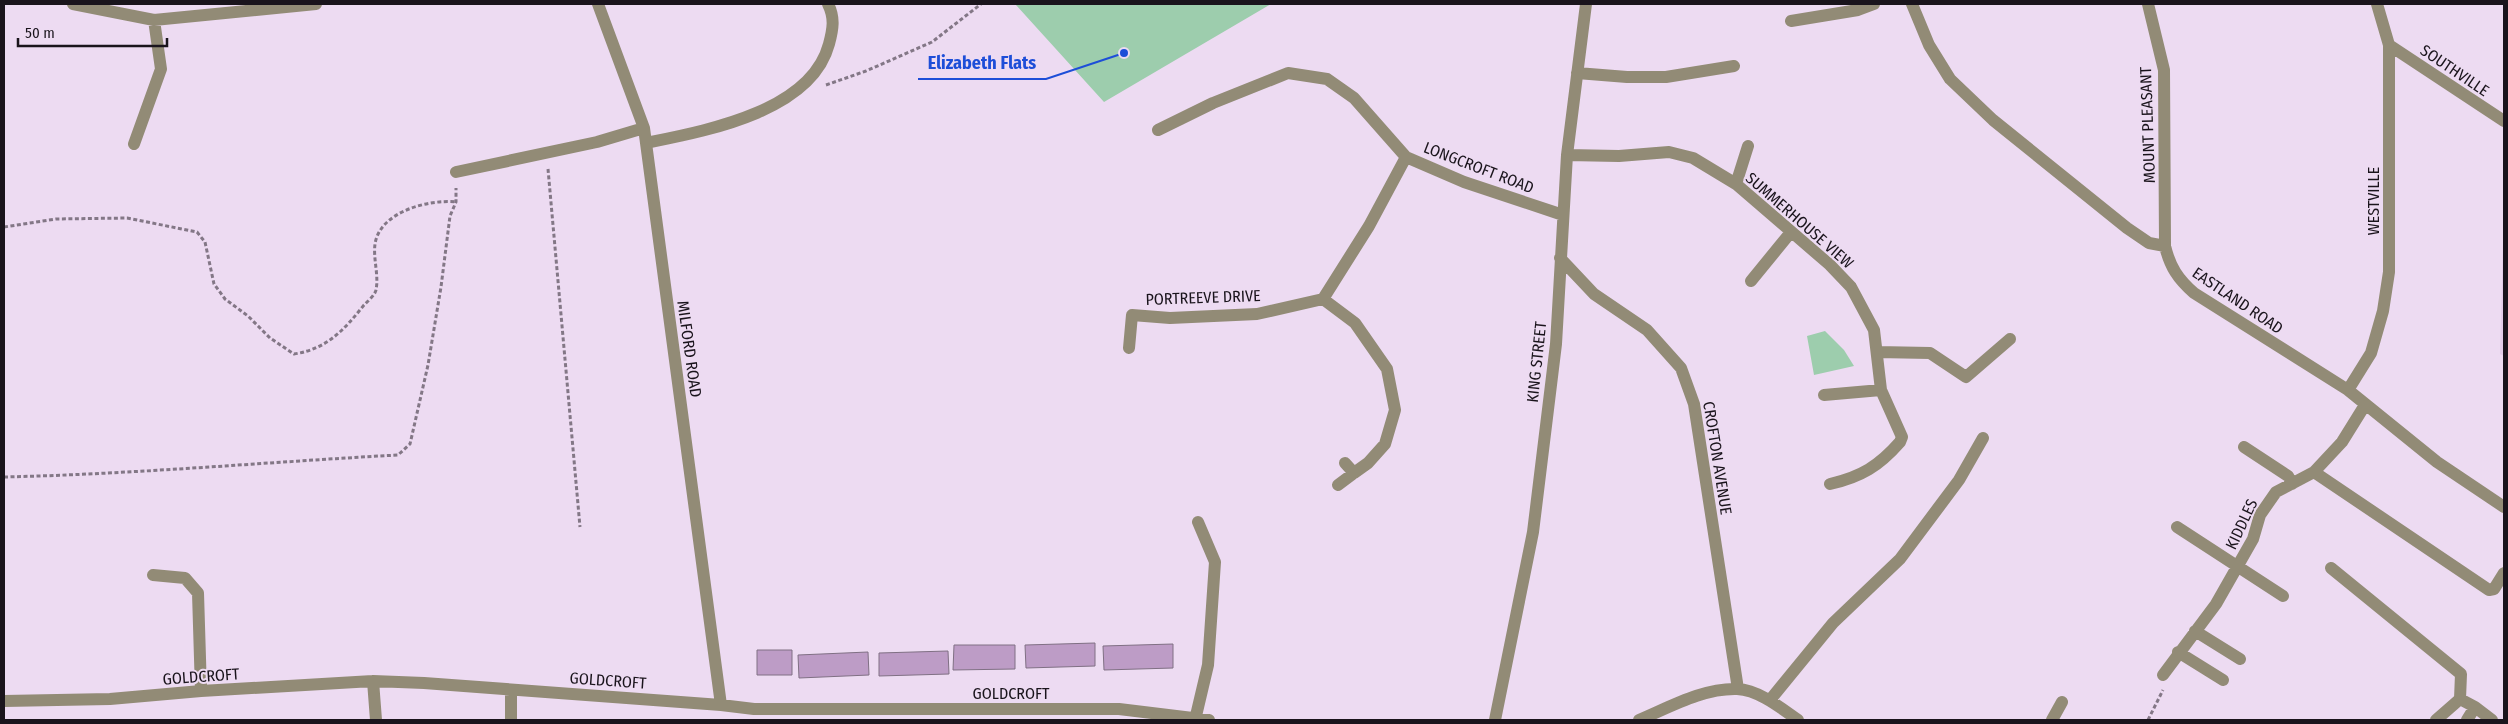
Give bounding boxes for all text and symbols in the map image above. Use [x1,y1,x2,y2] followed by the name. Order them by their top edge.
[18,15,166,47] scale bar
[25,24,55,42] text: 50 m
[2417,41,2493,100] street label: SOUTHVILLE
[918,46,1046,79] callout: Elizabeth Flats
[928,52,1036,74] text: Elizabeth Flats
[2136,66,2159,183] street label: MOUNT PLEASANT
[1421,138,1537,197] street label: LONGCROFT ROAD
[2364,167,2383,235] street label: WESTVILLE
[1742,168,1857,272] street label: SUMMERHOUSE VIEW
[2189,263,2287,338] street label: EASTLAND ROAD
[1145,286,1261,309] street label: PORTREEVE DRIVE
[673,300,706,399] street label: MILFORD ROAD
[1523,320,1550,404] street label: KING STREET
[1699,400,1736,516] street label: CROFTON AVENUE
[2222,496,2261,553] street label: KIDDLES
[162,664,241,689] street label: GOLDCROFT
[569,668,648,693] street label: GOLDCROFT
[973,684,1050,703] street label: GOLDCROFT

